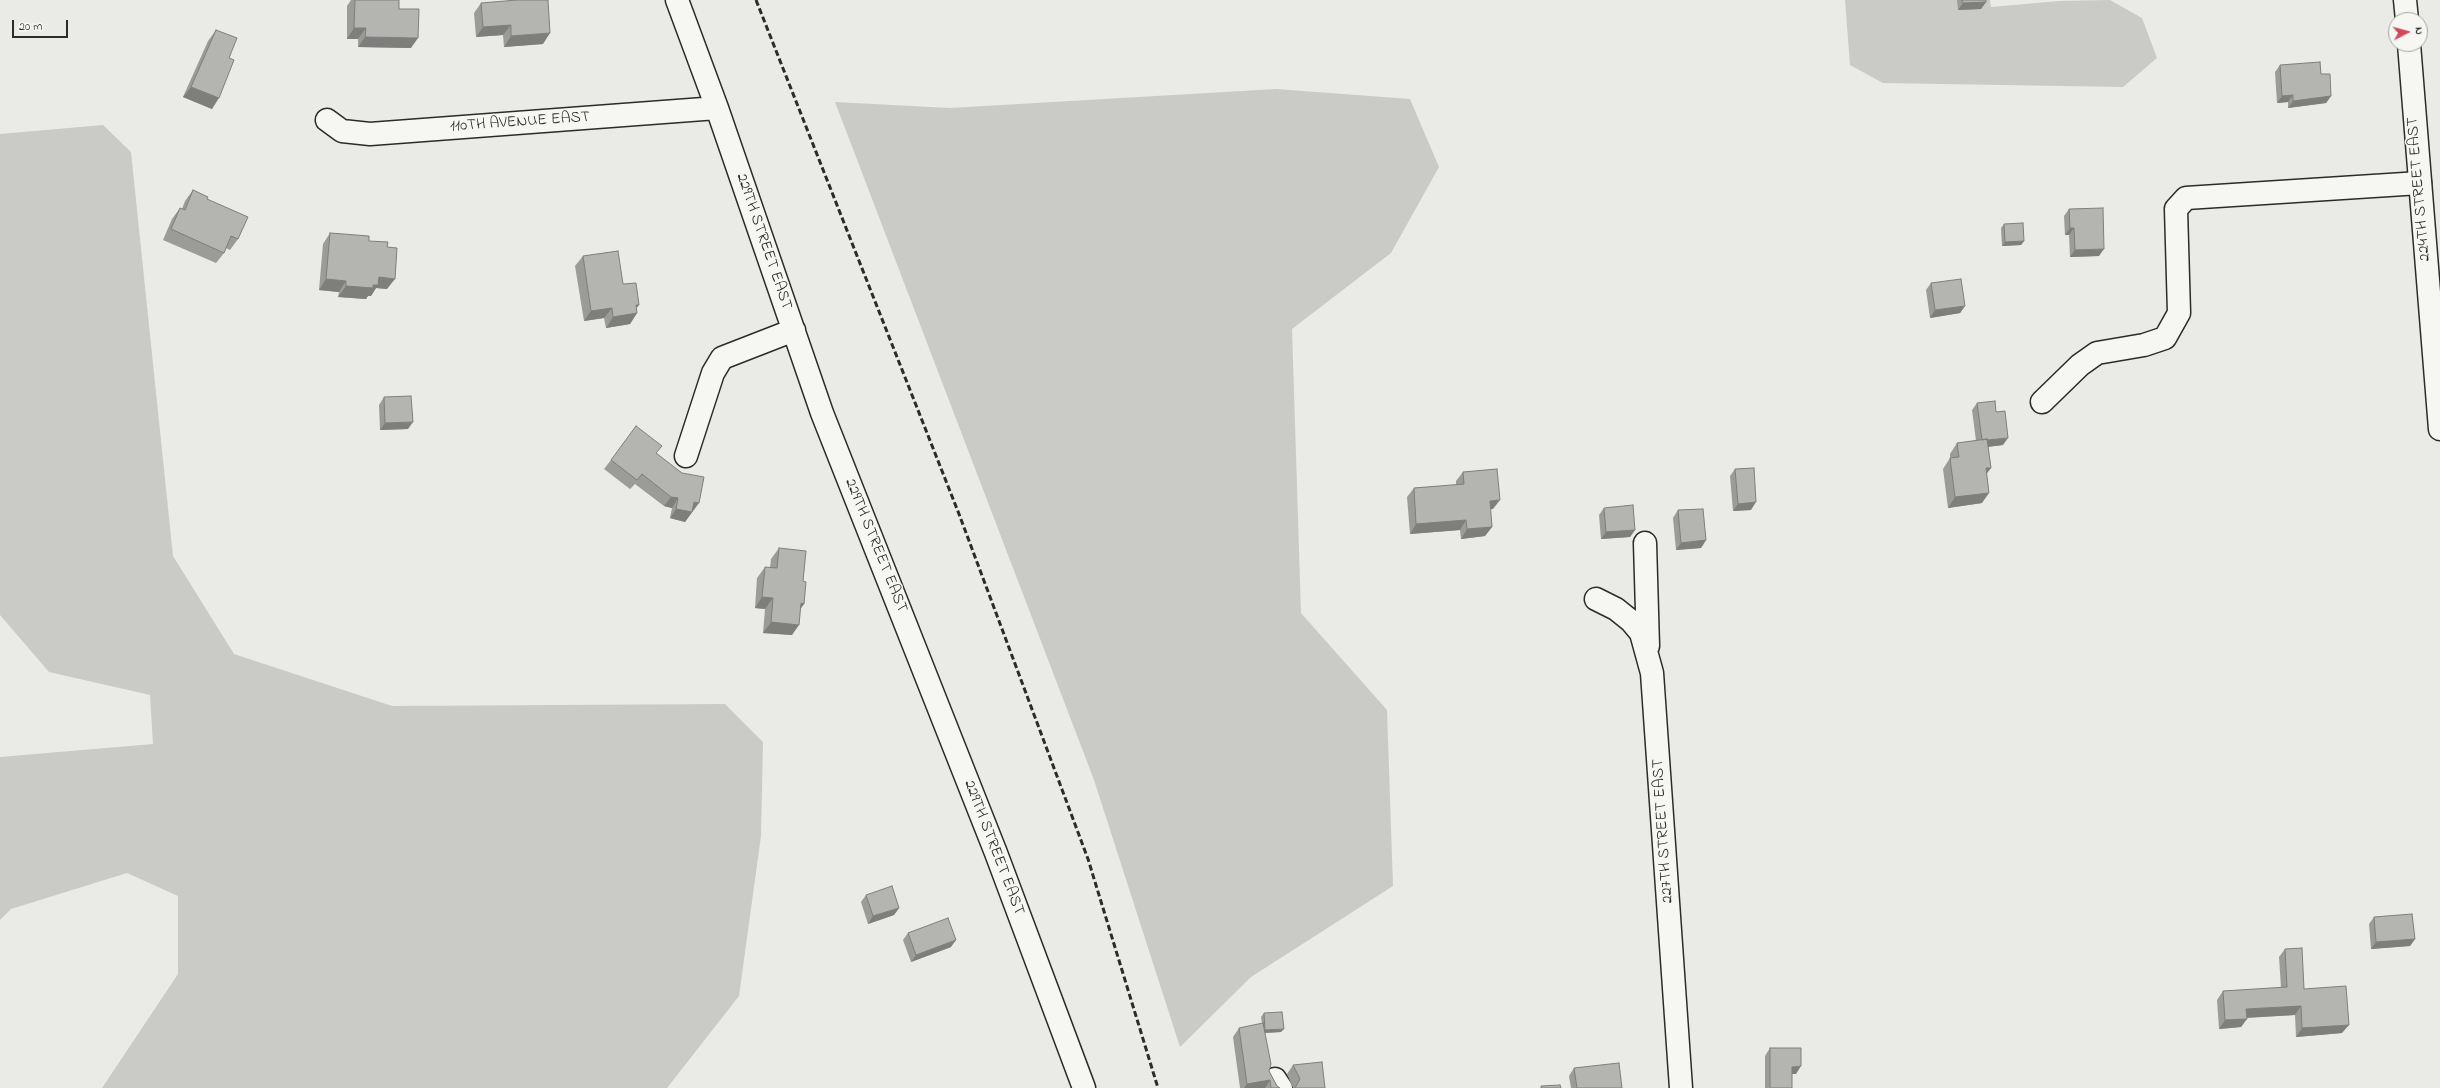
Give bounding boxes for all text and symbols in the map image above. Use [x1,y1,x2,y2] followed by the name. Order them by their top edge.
[14,12,70,38] scale bar
[2388,12,2428,52] north arrow
[19,18,42,36] text: 20 m
[2411,26,2427,35] text: N
[449,109,591,137] street label: 110TH AVENUE EAST
[2404,116,2436,262] street label: 224TH STREET EAST
[731,171,795,313] street label: 229TH STREET EAST
[839,476,911,616] street label: 229TH STREET EAST
[1649,758,1679,904] street label: 227TH STREET EAST
[958,778,1028,918] street label: 229TH STREET EAST

